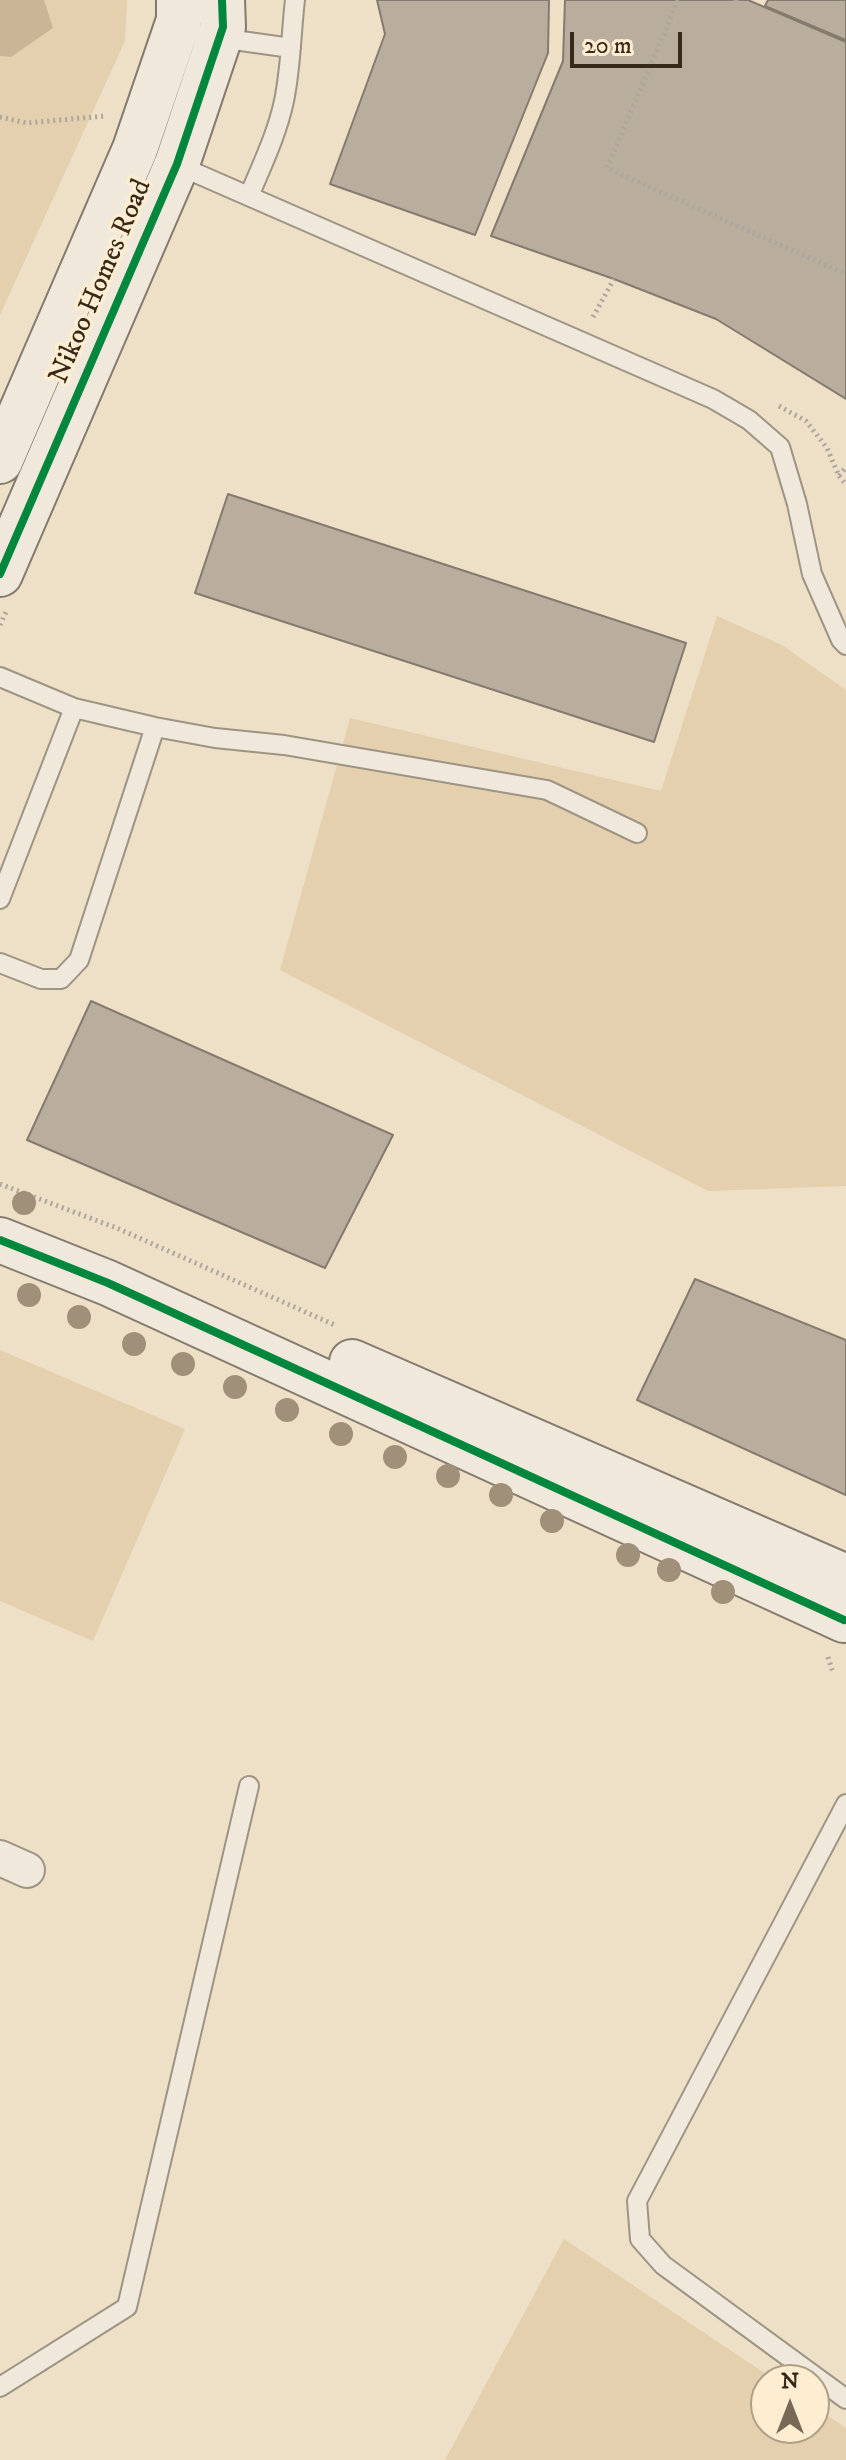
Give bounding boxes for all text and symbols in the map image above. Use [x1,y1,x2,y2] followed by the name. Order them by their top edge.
[574,16,686,66] scale bar
[584,31,632,61] text: 20 m
[44,175,160,389] street label: Nikoo Homes Road
[750,2364,830,2444] north arrow
[781,2368,799,2395] text: N

